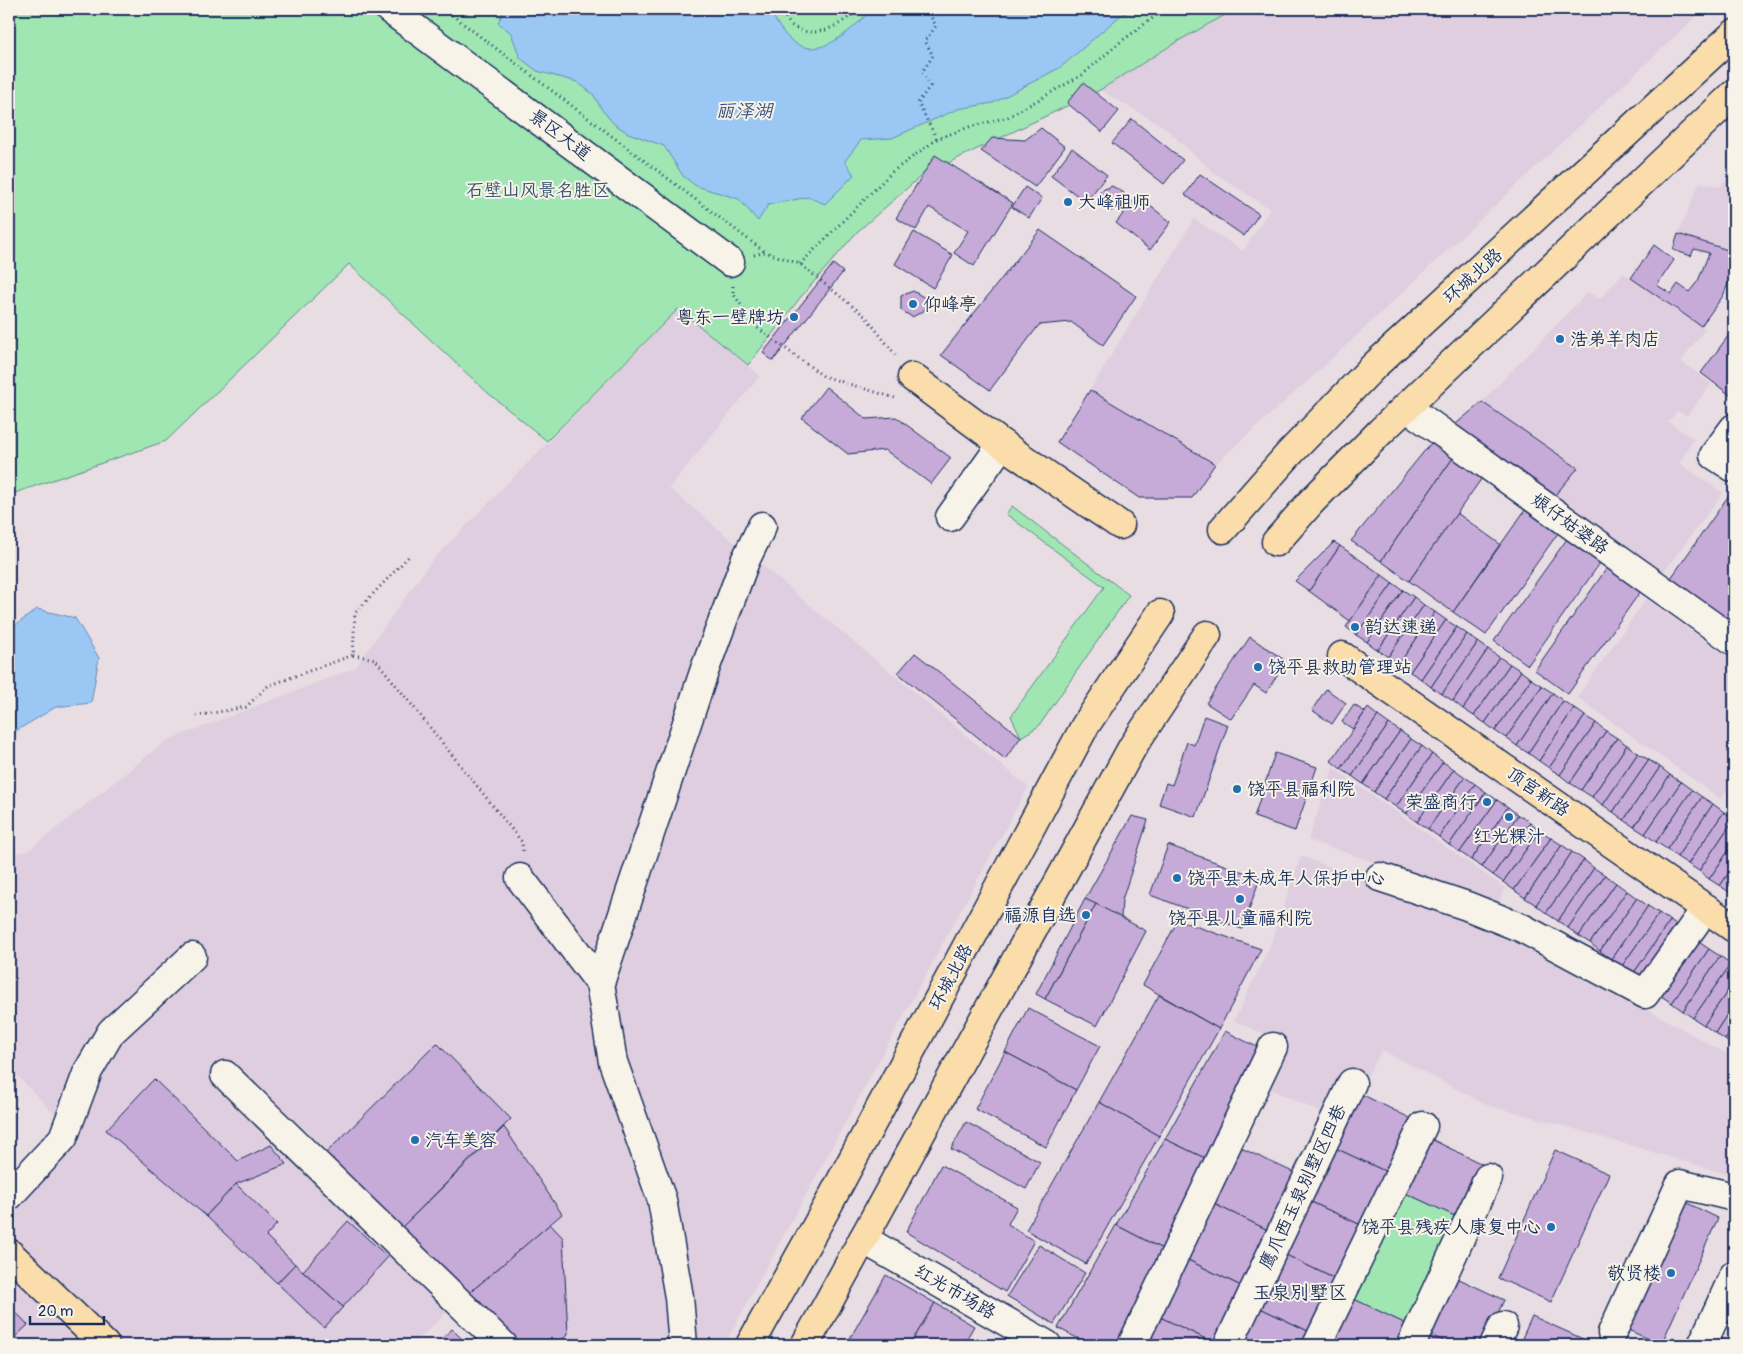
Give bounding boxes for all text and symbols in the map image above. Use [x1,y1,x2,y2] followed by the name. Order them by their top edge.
[715,99,774,123] water label: 丽泽湖
[524,104,596,166] street label: 景区大道
[466,179,610,202] park label: 石壁山风景名胜区
[1078,191,1150,214] place label: 大峰祖师
[1062,196,1074,208] marker: 大峰祖师
[1439,243,1507,309] street label: 环城北路
[923,293,977,316] place label: 仰峰亭
[907,298,919,310] marker: 仰峰亭
[676,306,784,329] place label: 粤东一壁牌坊
[788,311,800,323] marker: 粤东一壁牌坊
[1570,328,1660,351] place label: 浩弟羊肉店
[1554,333,1566,345] marker: 浩弟羊肉店
[1527,488,1613,560] street label: 娘仔姑婆路
[1365,616,1437,639] place label: 韵达速递
[1349,621,1361,633] marker: 韵达速递
[1268,656,1412,679] place label: 饶平县救助管理站
[1252,661,1264,673] marker: 饶平县救助管理站
[1502,762,1574,822] street label: 顶宫新路
[1247,778,1355,801] place label: 饶平县福利院
[1231,783,1243,795] marker: 饶平县福利院
[1405,791,1477,814] place label: 荣盛商行
[1481,796,1493,808] marker: 荣盛商行
[1503,811,1515,823] marker: 红光粿汁
[1473,825,1545,848] place label: 红光粿汁
[1187,867,1385,890] place label: 饶平县未成年人保护中心
[1171,872,1183,884] marker: 饶平县未成年人保护中心
[1234,893,1246,905] marker: 饶平县儿童福利院
[1004,904,1076,927] place label: 福源自选
[1168,907,1312,930] place label: 饶平县儿童福利院
[1080,909,1092,921] marker: 福源自选
[924,940,978,1014] street label: 环城北路
[1255,1101,1351,1273] street label: 鹰爪西玉泉别墅区四巷
[425,1129,497,1152] place label: 汽车美容
[409,1134,421,1146] marker: 汽车美容
[1361,1216,1541,1239] place label: 饶平县残疾人康复中心
[1545,1221,1557,1233] marker: 饶平县残疾人康复中心
[910,1260,1000,1324] street label: 红光市场路
[1607,1262,1661,1285] place label: 敬贤楼
[1665,1267,1677,1279] marker: 敬贤楼
[1252,1281,1348,1305] district label: 玉泉别墅区
[30,1294,104,1326] scale bar
[38,1302,73,1321] text: 20 m

